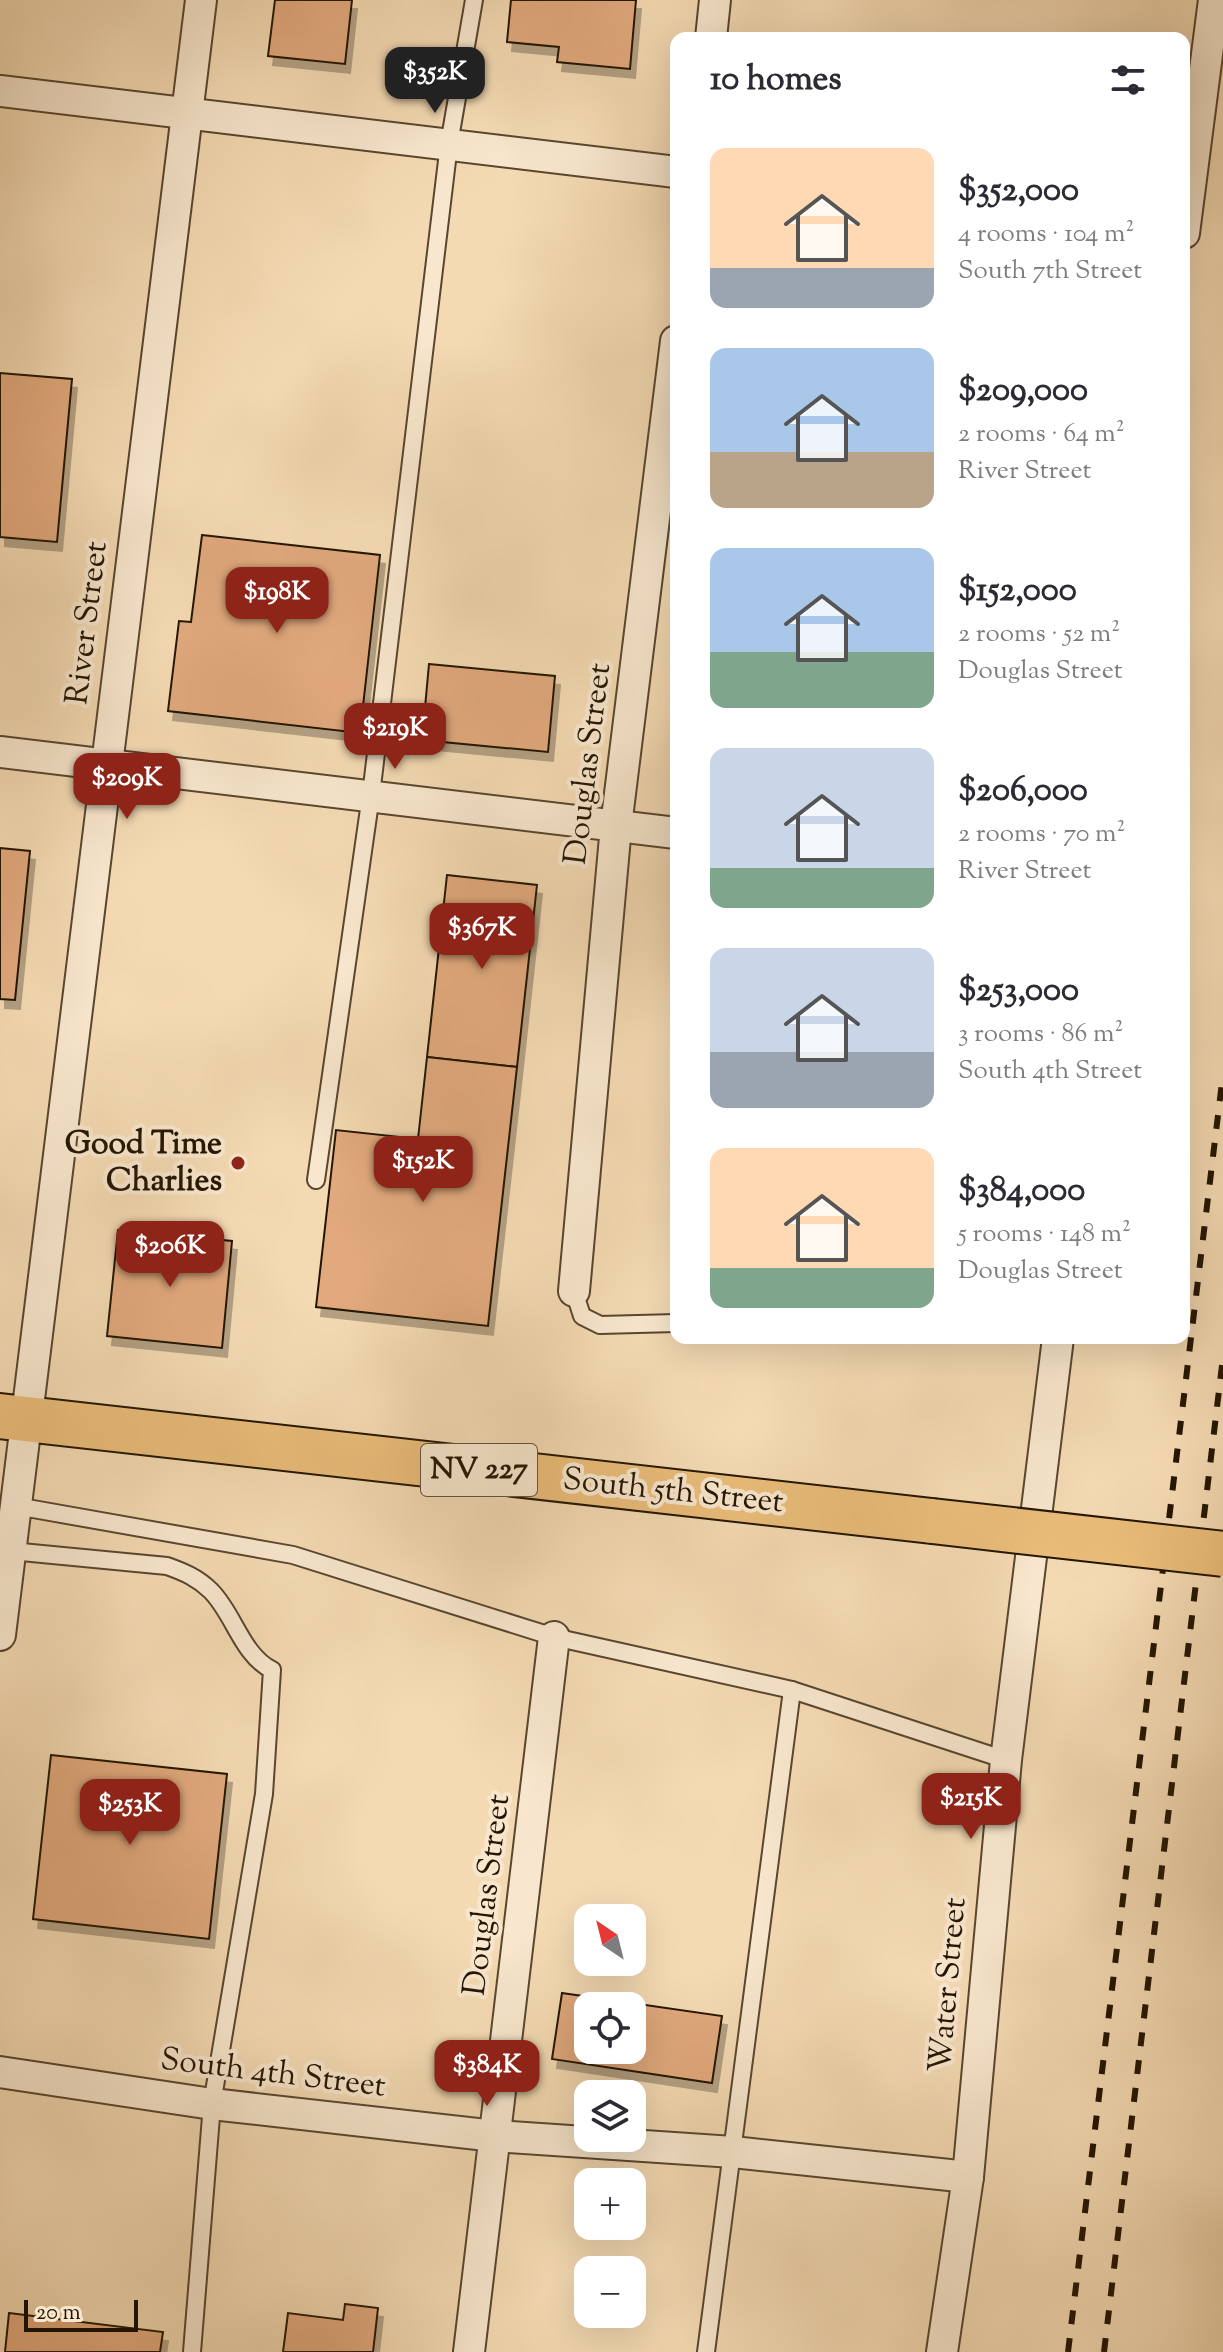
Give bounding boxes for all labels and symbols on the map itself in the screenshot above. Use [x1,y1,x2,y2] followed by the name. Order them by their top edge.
[379,47,491,115] pin: $352K
[55,539,121,707] street label: River Street
[221,567,333,635] pin: $198K
[554,661,624,867] street label: Douglas Street
[339,703,451,771] pin: $219K
[71,753,183,821] pin: $209K
[426,903,538,971] pin: $367K
[65,1122,222,1205] place label: Good Time Charlies
[367,1136,479,1204] pin: $152K
[229,1154,247,1172] marker: Good Time Charlies
[114,1221,226,1289] pin: $206K
[421,1444,537,1496] road number: NV 227
[560,1458,786,1526] street label: South 5th Street
[915,1773,1027,1841] pin: $215K
[74,1779,186,1847] pin: $253K
[453,1792,523,1998] street label: Douglas Street
[918,1896,980,2074] street label: Water Street
[574,1904,646,1976] north arrow
[158,2037,388,2111] street label: South 4th Street
[431,2040,543,2108] pin: $384K
[24,2296,138,2332] scale bar

